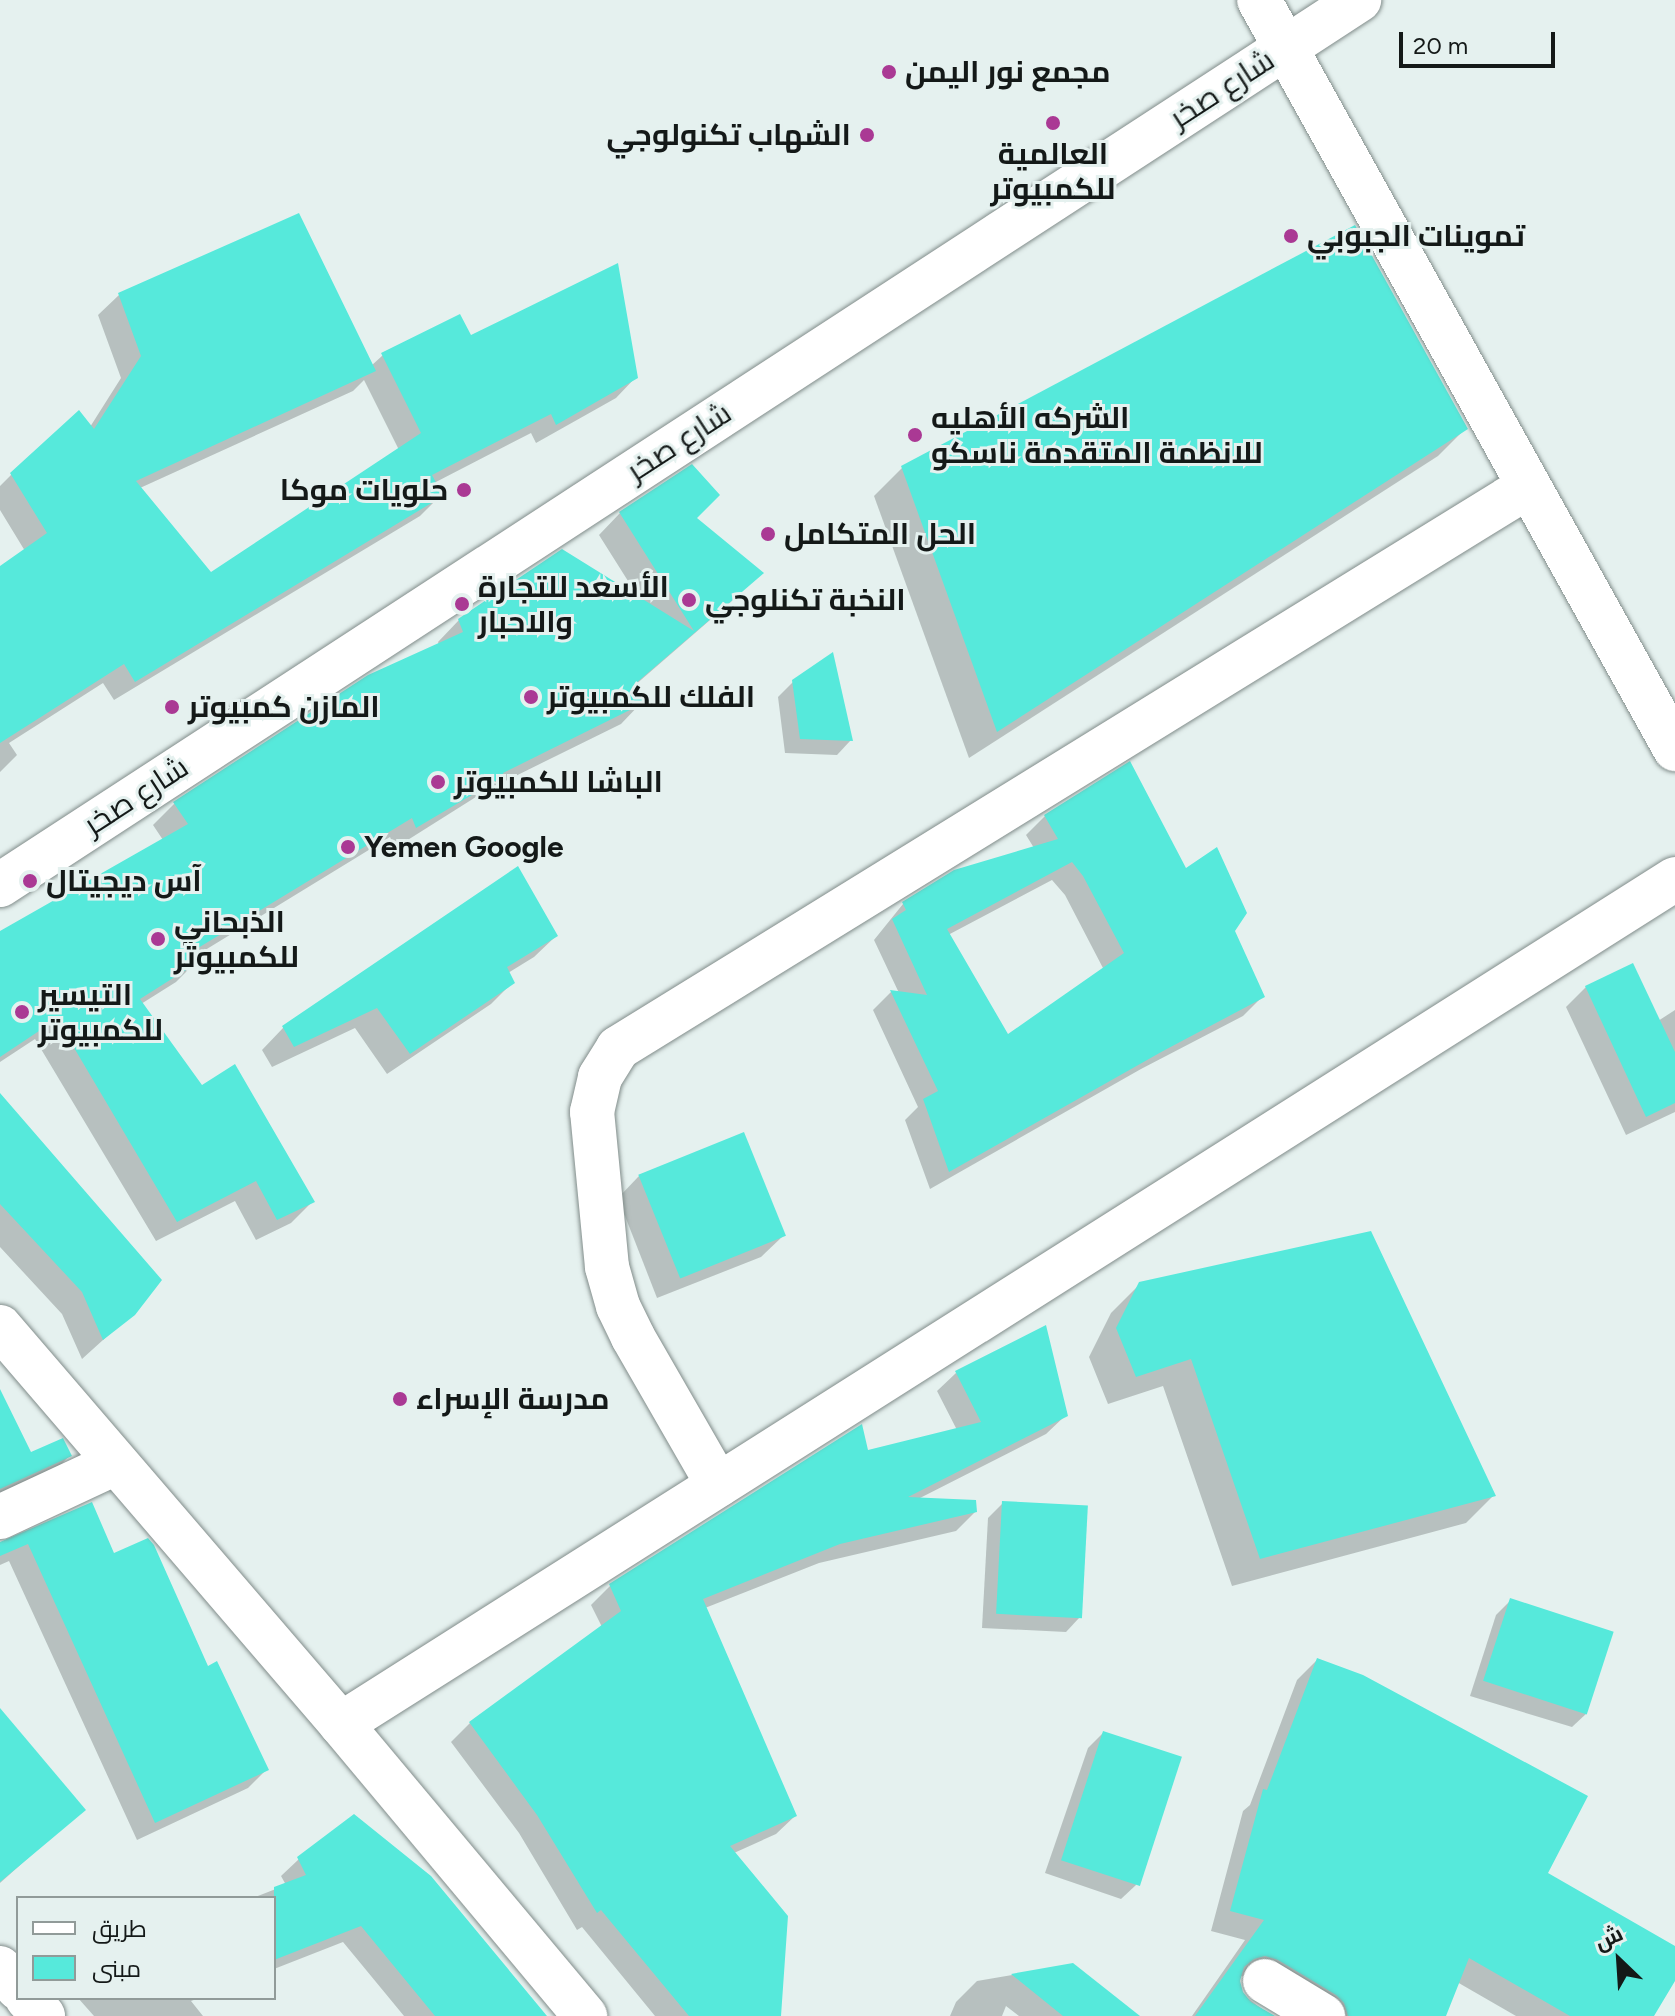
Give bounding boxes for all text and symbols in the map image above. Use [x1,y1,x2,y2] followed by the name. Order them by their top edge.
[1403,16,1559,66] scale bar
[1413,31,1468,60] text: 20 m
[1163,42,1281,136] street label: شارع صخر
[905,54,1111,90] place label: مجمع نور اليمن
[880,63,898,81] marker: مجمع نور اليمن
[1044,114,1062,132] marker: العالمية للكمبيوتر
[607,117,851,153] place label: الشهاب تكنولوجي
[858,126,876,144] marker: الشهاب تكنولوجي
[990,136,1116,206] place label: العالمية للكمبيوتر
[1307,218,1525,254] place label: تموينات الجبوبي
[1282,227,1300,245] marker: تموينات الجبوبي
[620,395,738,489] street label: شارع صخر
[931,400,1263,470] place label: الشركه الأهليه للانظمة المتقدمة ناسكو
[906,426,924,444] marker: الشركه الأهليه للانظمة المتقدمة ناسكو
[280,472,448,508] place label: حلويات موكا
[455,481,473,499] marker: حلويات موكا
[784,516,976,552] place label: الحل المتكامل
[759,525,777,543] marker: الحل المتكامل
[478,569,669,640] place label: الأسعد للتجارة والاحبار
[705,582,906,618] place label: النخبة تكنلوجي
[680,591,698,609] marker: النخبة تكنلوجي
[453,595,471,613] marker: الأسعد للتجارة والاحبار
[547,679,755,715] place label: الفلك للكمبيوتر
[522,688,540,706] marker: الفلك للكمبيوتر
[188,689,380,725] place label: المازن كمبيوتر
[163,698,181,716] marker: المازن كمبيوتر
[77,749,195,843] street label: شارع صخر
[454,764,663,800] place label: الباشا للكمبيوتر
[429,773,447,791] marker: الباشا للكمبيوتر
[364,829,564,865] place label: Yemen Google
[339,838,357,856] marker: Yemen Google
[46,863,202,899] place label: آس ديجيتال
[21,872,39,890] marker: آس ديجيتال
[174,904,299,974] place label: الذبحاني للكمبيوتر
[149,930,167,948] marker: الذبحاني للكمبيوتر
[38,977,163,1048] place label: التيسير للكمبيوتر
[13,1003,31,1021] marker: التيسير للكمبيوتر
[416,1381,610,1417] place label: مدرسة الإسراء
[391,1390,409,1408] marker: مدرسة الإسراء
[16,1896,276,2000] legend
[92,1914,147,1943] text: طريق
[1579,1920,1659,2000] north arrow
[1590,1920,1627,1956] text: ش
[92,1954,141,1983] text: مبنى

